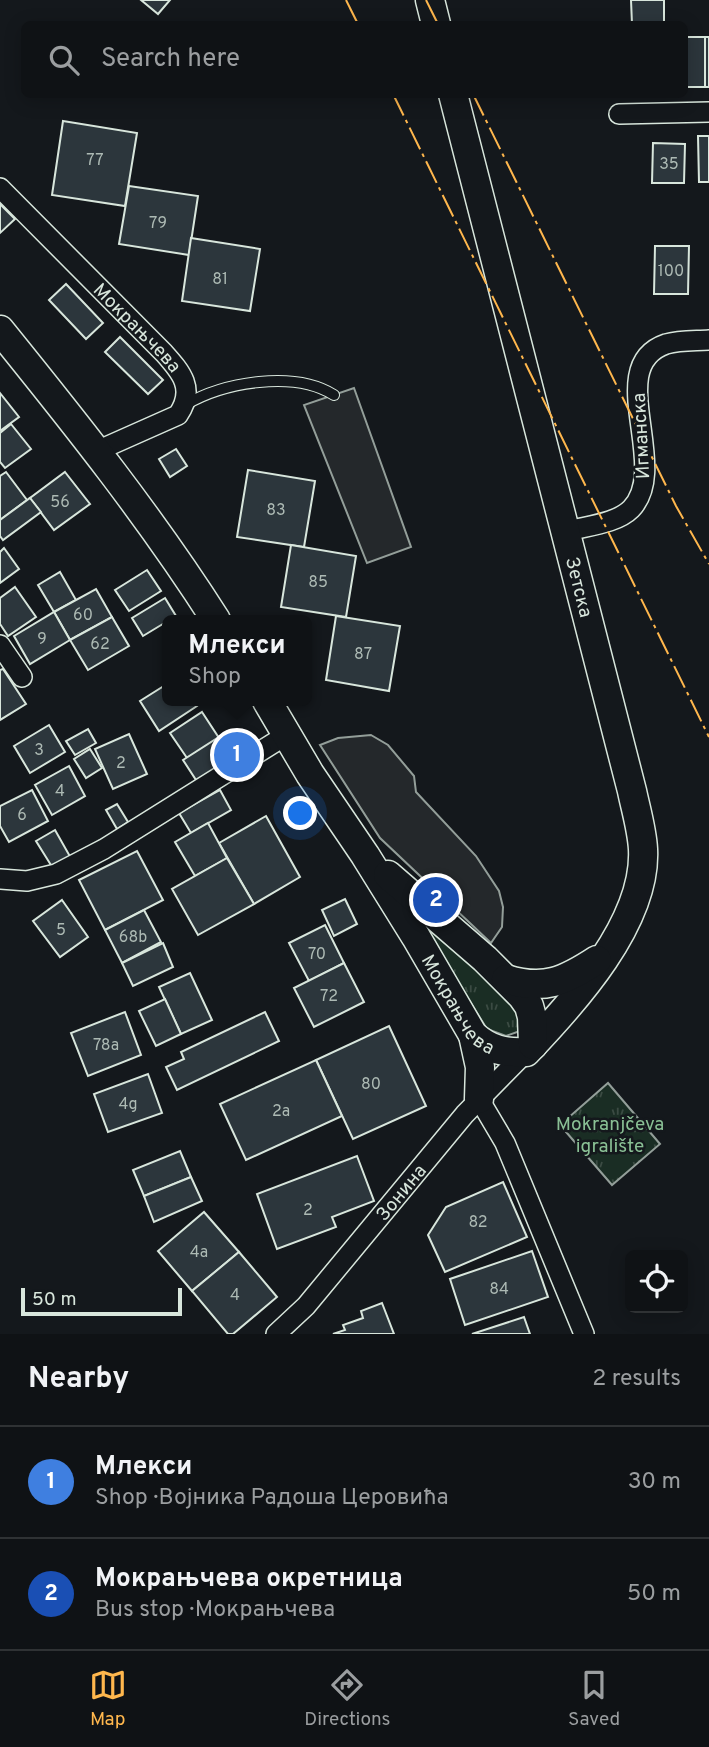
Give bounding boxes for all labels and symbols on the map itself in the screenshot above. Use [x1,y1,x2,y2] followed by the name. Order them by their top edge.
[86,151,104,171] house number: 77
[659,155,679,175] house number: 35
[149,214,167,234] house number: 79
[658,262,684,282] house number: 100
[212,270,228,290] house number: 81
[87,279,186,378] street label: Мокрањчева
[628,392,656,480] street label: Игманска
[50,493,70,513] house number: 56
[266,501,286,521] house number: 83
[559,555,597,620] street label: Зетска
[308,573,328,593] house number: 85
[73,606,93,626] house number: 60
[37,630,47,650] house number: 9
[90,635,110,655] house number: 62
[354,645,372,665] house number: 87
[214,729,260,781] pin: 1
[34,741,44,761] house number: 3
[116,754,126,774] house number: 2
[55,782,65,802] house number: 4
[283,796,317,830] your location
[17,806,27,826] house number: 6
[413,874,459,926] pin: 2
[56,921,66,941] house number: 5
[119,928,147,948] house number: 68b
[308,945,326,965] house number: 70
[415,951,498,1061] street label: Мокрањчева
[320,987,338,1007] house number: 72
[93,1036,119,1056] house number: 78a
[361,1075,381,1095] house number: 80
[119,1095,137,1115] house number: 4g
[272,1102,290,1122] house number: 2a
[556,1113,664,1159] park label: Mokranjčeva igralište
[371,1160,432,1227] street label: Зонина
[303,1201,313,1221] house number: 2
[468,1213,488,1233] house number: 82
[190,1243,208,1263] house number: 4a
[489,1280,509,1300] house number: 84
[21,1285,182,1317] scale bar
[230,1286,240,1306] house number: 4

